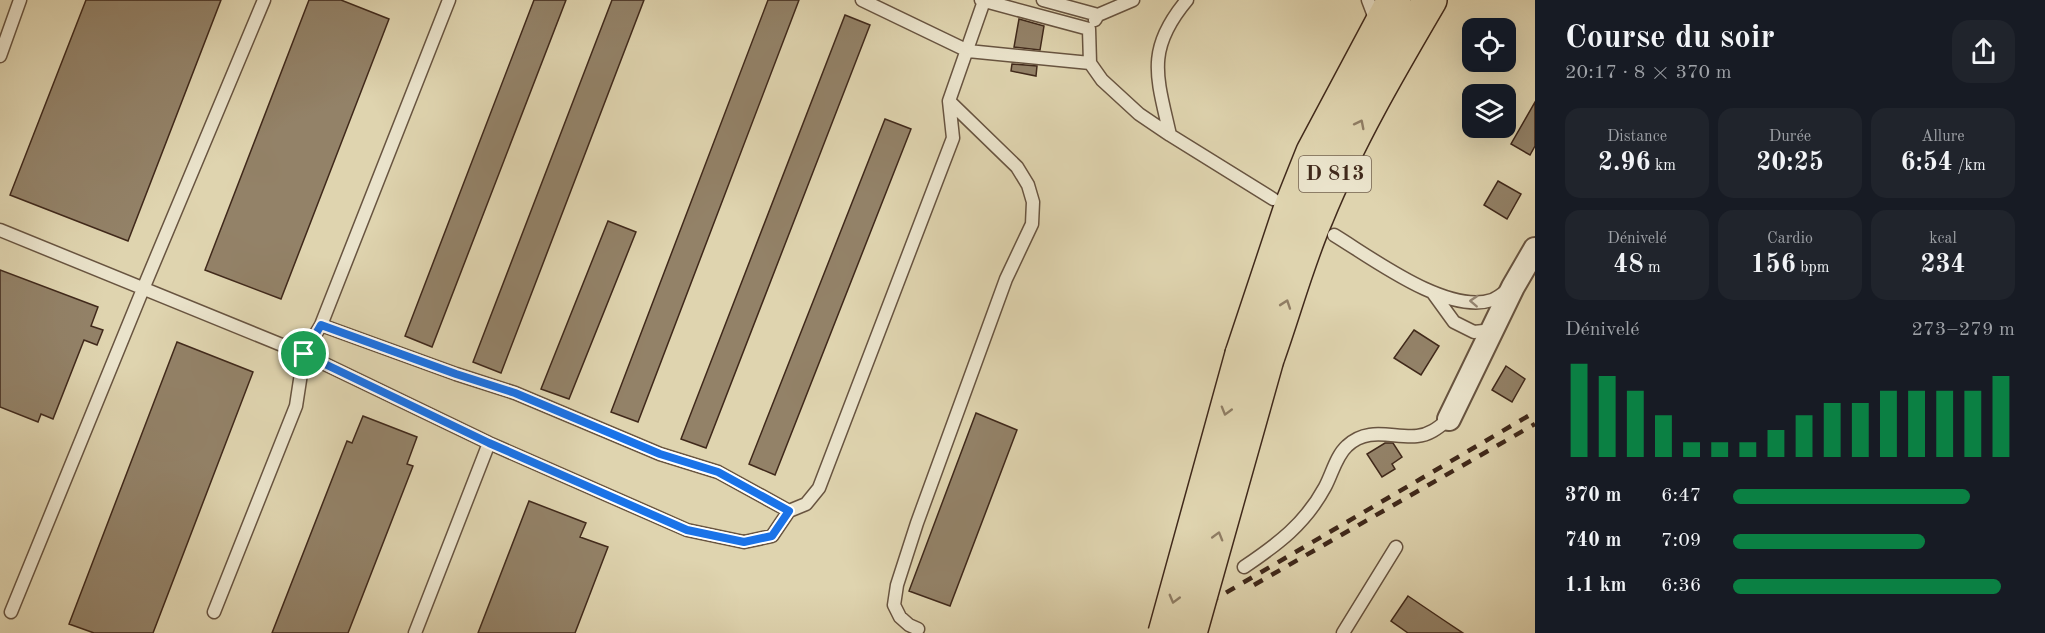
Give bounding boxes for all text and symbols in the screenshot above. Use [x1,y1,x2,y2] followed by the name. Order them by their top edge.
[1462,18,1516,138] map controls
[1462,18,1516,72] button: locate
[1952,20,2015,83] button: share
[1565,22,1775,55] text: Course du soir
[1565,63,1732,83] text: 20:17 · 8 × 370 m
[1462,84,1516,138] button: layers
[1352,119,1364,130] one-way arrow
[1607,129,1667,145] text: Distance
[1769,129,1811,145] text: Durée
[1921,129,1965,145] text: Allure
[1598,150,1651,176] text: 2.96
[1756,150,1824,176] text: 20:25
[1900,150,1953,176] text: 6:54
[1299,156,1371,192] road number: D 813
[1651,158,1676,174] text: km
[1953,158,1986,174] text: /km
[1607,231,1667,247] text: Dénivelé
[1767,231,1813,247] text: Cardio
[1929,231,1957,247] text: kcal
[1613,252,1643,278] text: 48
[1751,252,1796,278] text: 156
[1920,252,1966,278] text: 234
[1643,260,1661,276] text: m
[1796,260,1829,276] text: bpm
[1470,294,1479,307] one-way arrow
[1278,299,1291,310] one-way arrow
[1565,320,1639,340] text: Dénivelé
[1912,320,2015,340] text: 273–279 m
[278,328,329,379] pin
[287,337,320,370] icon: arrive
[1221,405,1233,416] one-way arrow
[1565,486,1621,506] text: 370 m
[1661,486,1701,506] text: 6:47
[1211,531,1223,542] one-way arrow
[1565,531,1621,551] text: 740 m
[1661,531,1701,551] text: 7:09
[1565,576,1627,596] text: 1.1 km
[1661,576,1701,596] text: 6:36
[1169,594,1182,604] one-way arrow

